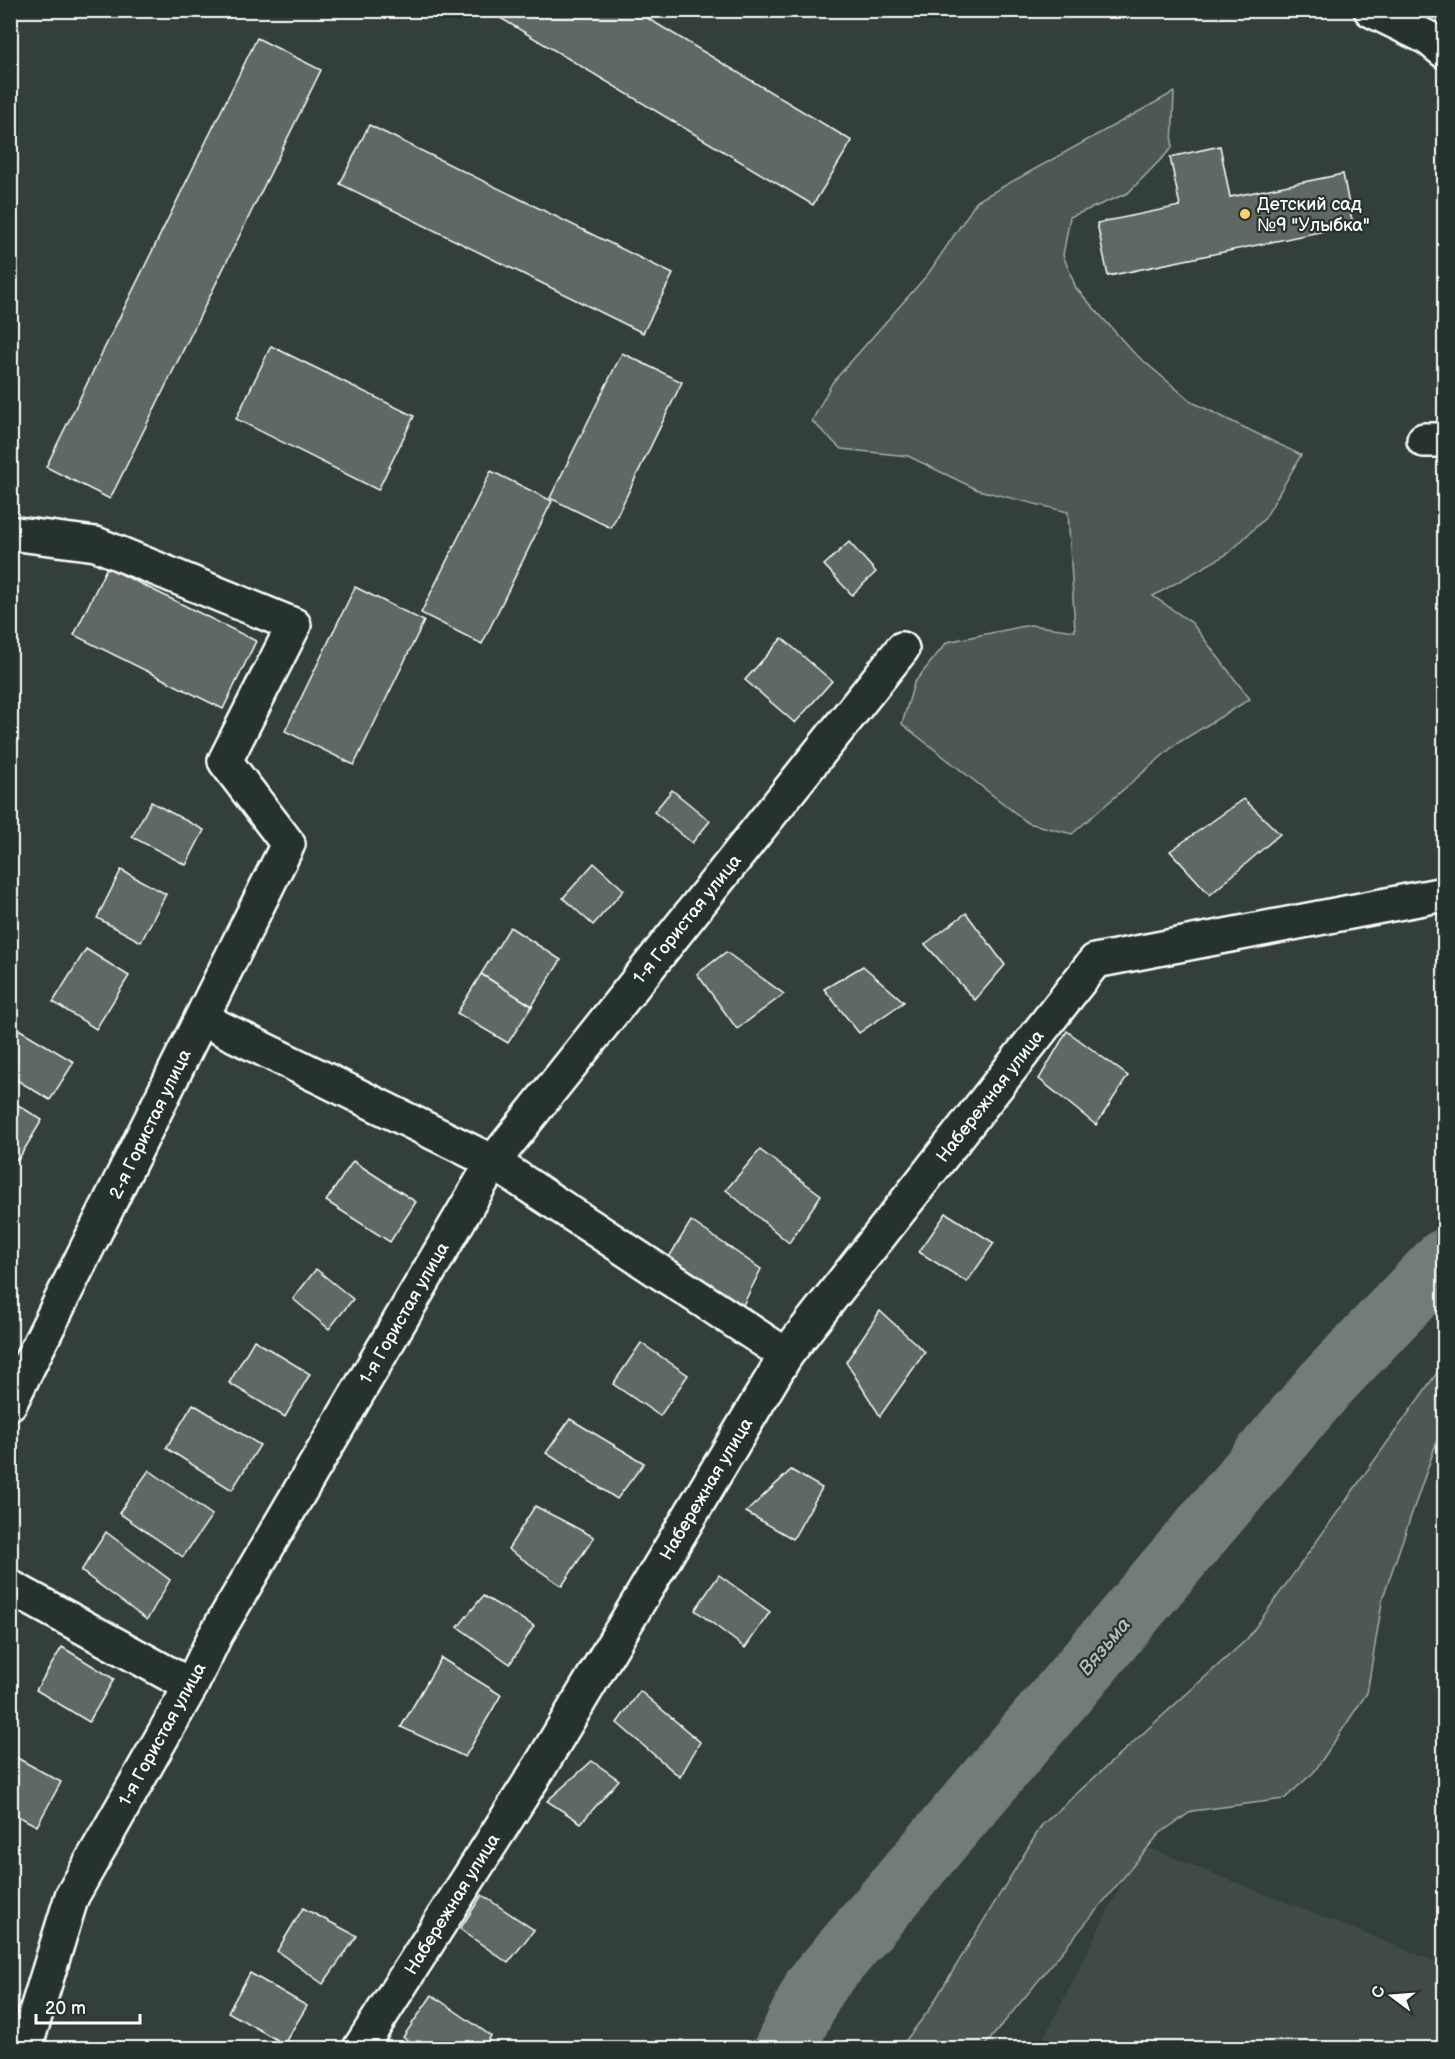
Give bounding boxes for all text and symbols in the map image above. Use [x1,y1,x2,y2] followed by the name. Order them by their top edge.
[1257,194,1370,236] place label: Детский сад №9 "Улыбка"
[1238,207,1252,221] marker: Детский сад №9 "Улыбка"
[629,850,746,988] street label: 1-я Гористая улица
[932,1026,1049,1167] street label: Набережная улица
[105,1046,196,1202] street label: 2-я Гористая улица
[355,1238,454,1388] street label: 1-я Гористая улица
[656,1414,757,1564] street label: Набережная улица
[1074,1613,1136,1681] water label: Вязьма
[114,1659,211,1809] street label: 1-я Гористая улица
[401,1830,504,1979] street label: Набережная улица
[1362,1966,1422,2026] north arrow
[1368,1984,1390,2000] text: С
[36,1987,140,2025] scale bar
[45,1998,86,2019] text: 20 m

